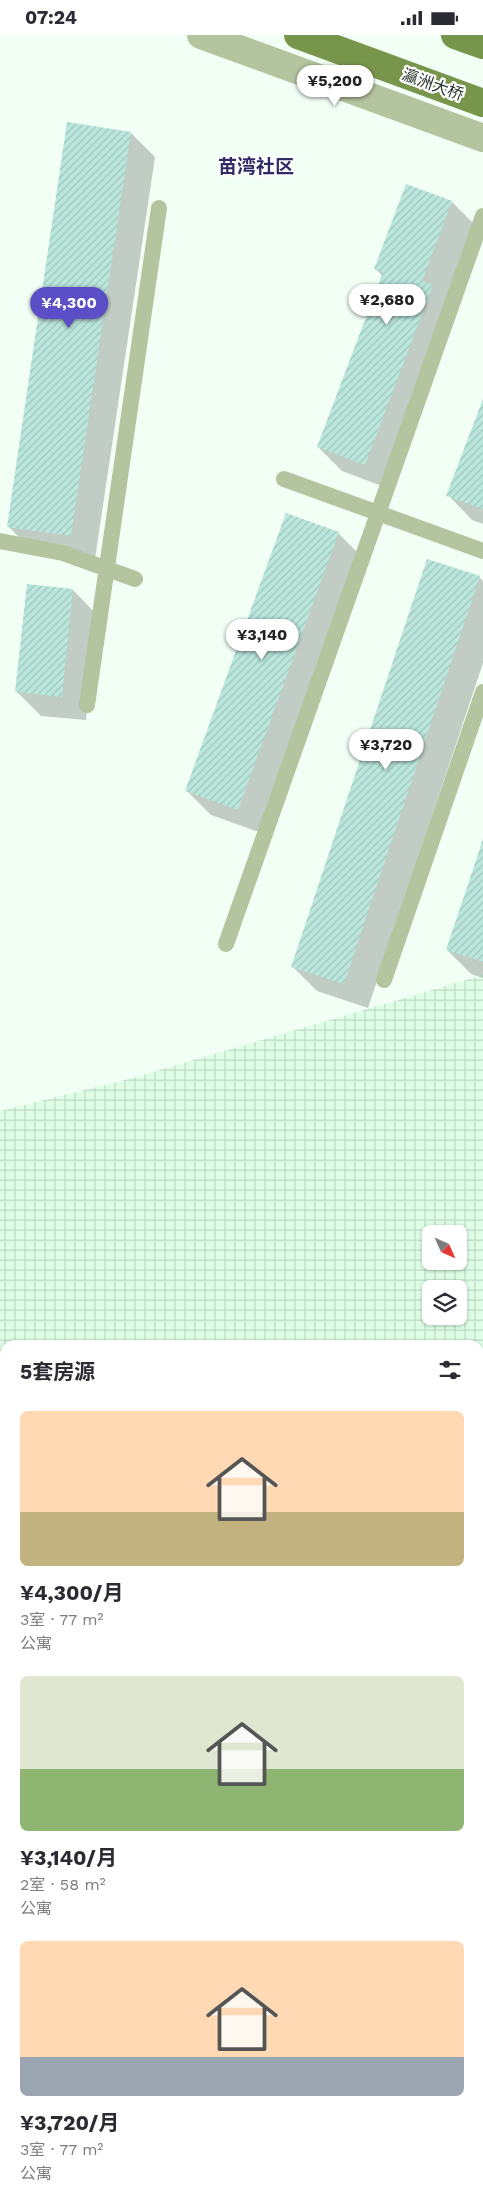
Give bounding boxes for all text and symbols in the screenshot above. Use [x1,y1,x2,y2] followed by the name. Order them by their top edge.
[25,6,77,29] text: 07:24
[294,65,376,107] pin: ¥5,200
[400,65,466,104] street label: 瀛洲大桥
[308,71,362,90] text: ¥5,200
[218,155,294,178] district label: 苗湾社区
[346,283,428,326] pin: ¥2,680
[28,287,110,329] pin: ¥4,300
[360,290,414,309] text: ¥2,680
[41,293,97,312] text: ¥4,300
[221,619,303,661] pin: ¥3,140
[237,625,287,644] text: ¥3,140
[345,729,427,771] pin: ¥3,720
[360,735,412,754] text: ¥3,720
[422,1225,468,1270] north arrow
[422,1225,467,1325] map controls
[422,1280,467,1325] button: layers
[436,1356,464,1384] icon: filters
[20,1359,95,1384] text: 5套房源
[197,1444,287,1534] icon: home
[20,1580,123,1605] text: ¥4,300/月
[20,1610,103,1629] text: 3室 · 77 m²
[20,1634,52,1653] text: 公寓
[197,1709,287,1799] icon: home
[20,1845,117,1870] text: ¥3,140/月
[20,1875,106,1894] text: 2室 · 58 m²
[20,1899,52,1918] text: 公寓
[197,1974,287,2064] icon: home
[20,2110,119,2135] text: ¥3,720/月
[20,2140,103,2159] text: 3室 · 77 m²
[20,2164,52,2183] text: 公寓

